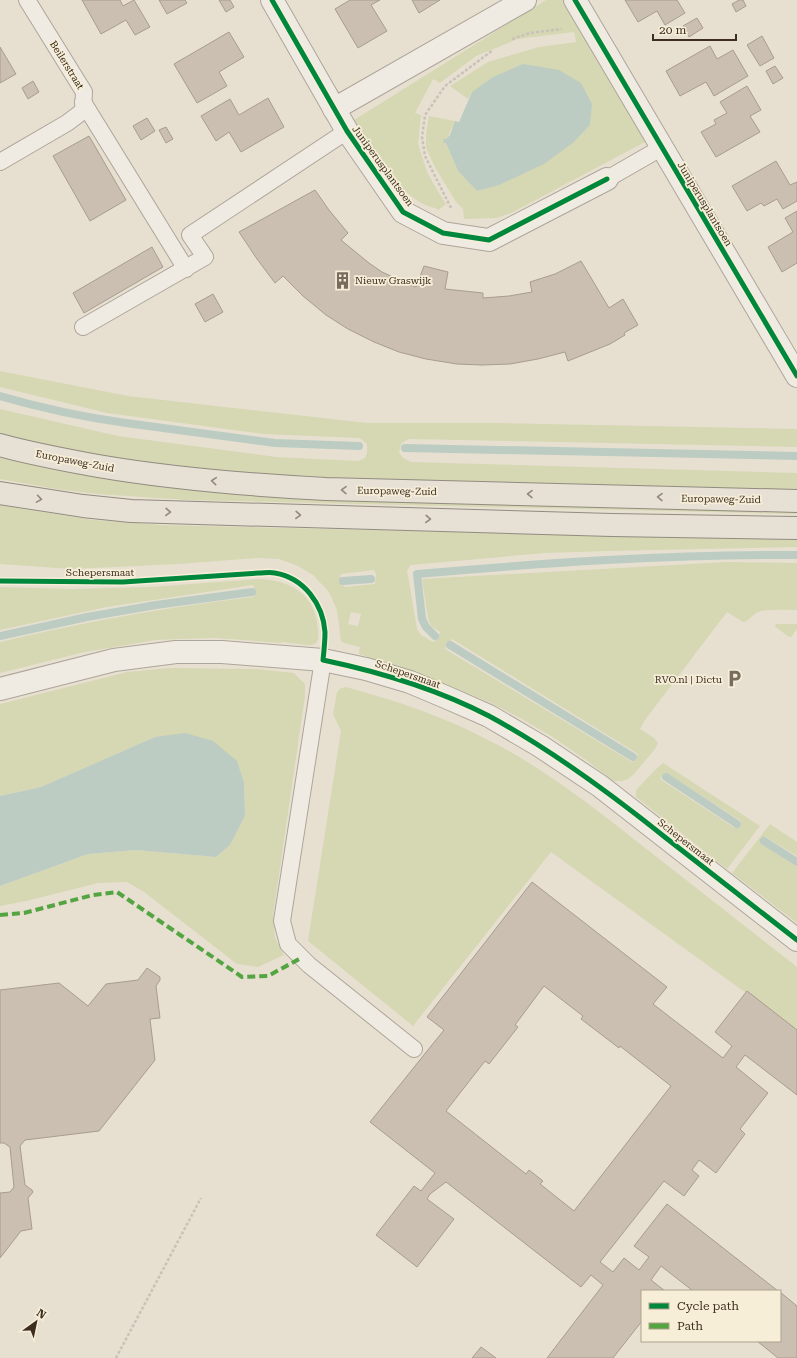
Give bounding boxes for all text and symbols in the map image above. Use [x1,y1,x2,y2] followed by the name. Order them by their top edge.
[653,16,736,42] scale bar
[659,23,686,37] text: 20 m
[48,39,86,91] street label: Beilerstraat
[350,124,416,209] street label: Juniperusplantsoen
[675,160,735,249] street label: Juniperusplantsoen
[332,270,352,290] building icon: Nieuw Graswijk
[355,275,432,286] place label: Nieuw Graswijk
[35,448,116,474] street label: Europaweg-Zuid
[211,477,217,486] one-way arrow
[341,485,347,494] one-way arrow
[357,485,438,497] street label: Europaweg-Zuid
[527,490,533,498] one-way arrow
[657,493,663,501] one-way arrow
[681,493,762,505] street label: Europaweg-Zuid
[35,494,42,503] one-way arrow
[165,508,171,517] one-way arrow
[295,511,301,520] one-way arrow
[425,515,431,523] one-way arrow
[66,567,134,578] street label: Schepersmaat
[374,658,442,690] street label: Schepersmaat
[725,669,745,689] parking icon: RVO.nl | Dictu
[655,674,723,685] place label: RVO.nl | Dictu
[656,817,717,868] street label: Schepersmaat
[641,1290,781,1342] legend
[677,1299,739,1313] text: Cycle path
[16,1302,56,1342] north arrow
[34,1306,49,1322] text: N
[677,1319,703,1333] text: Path

